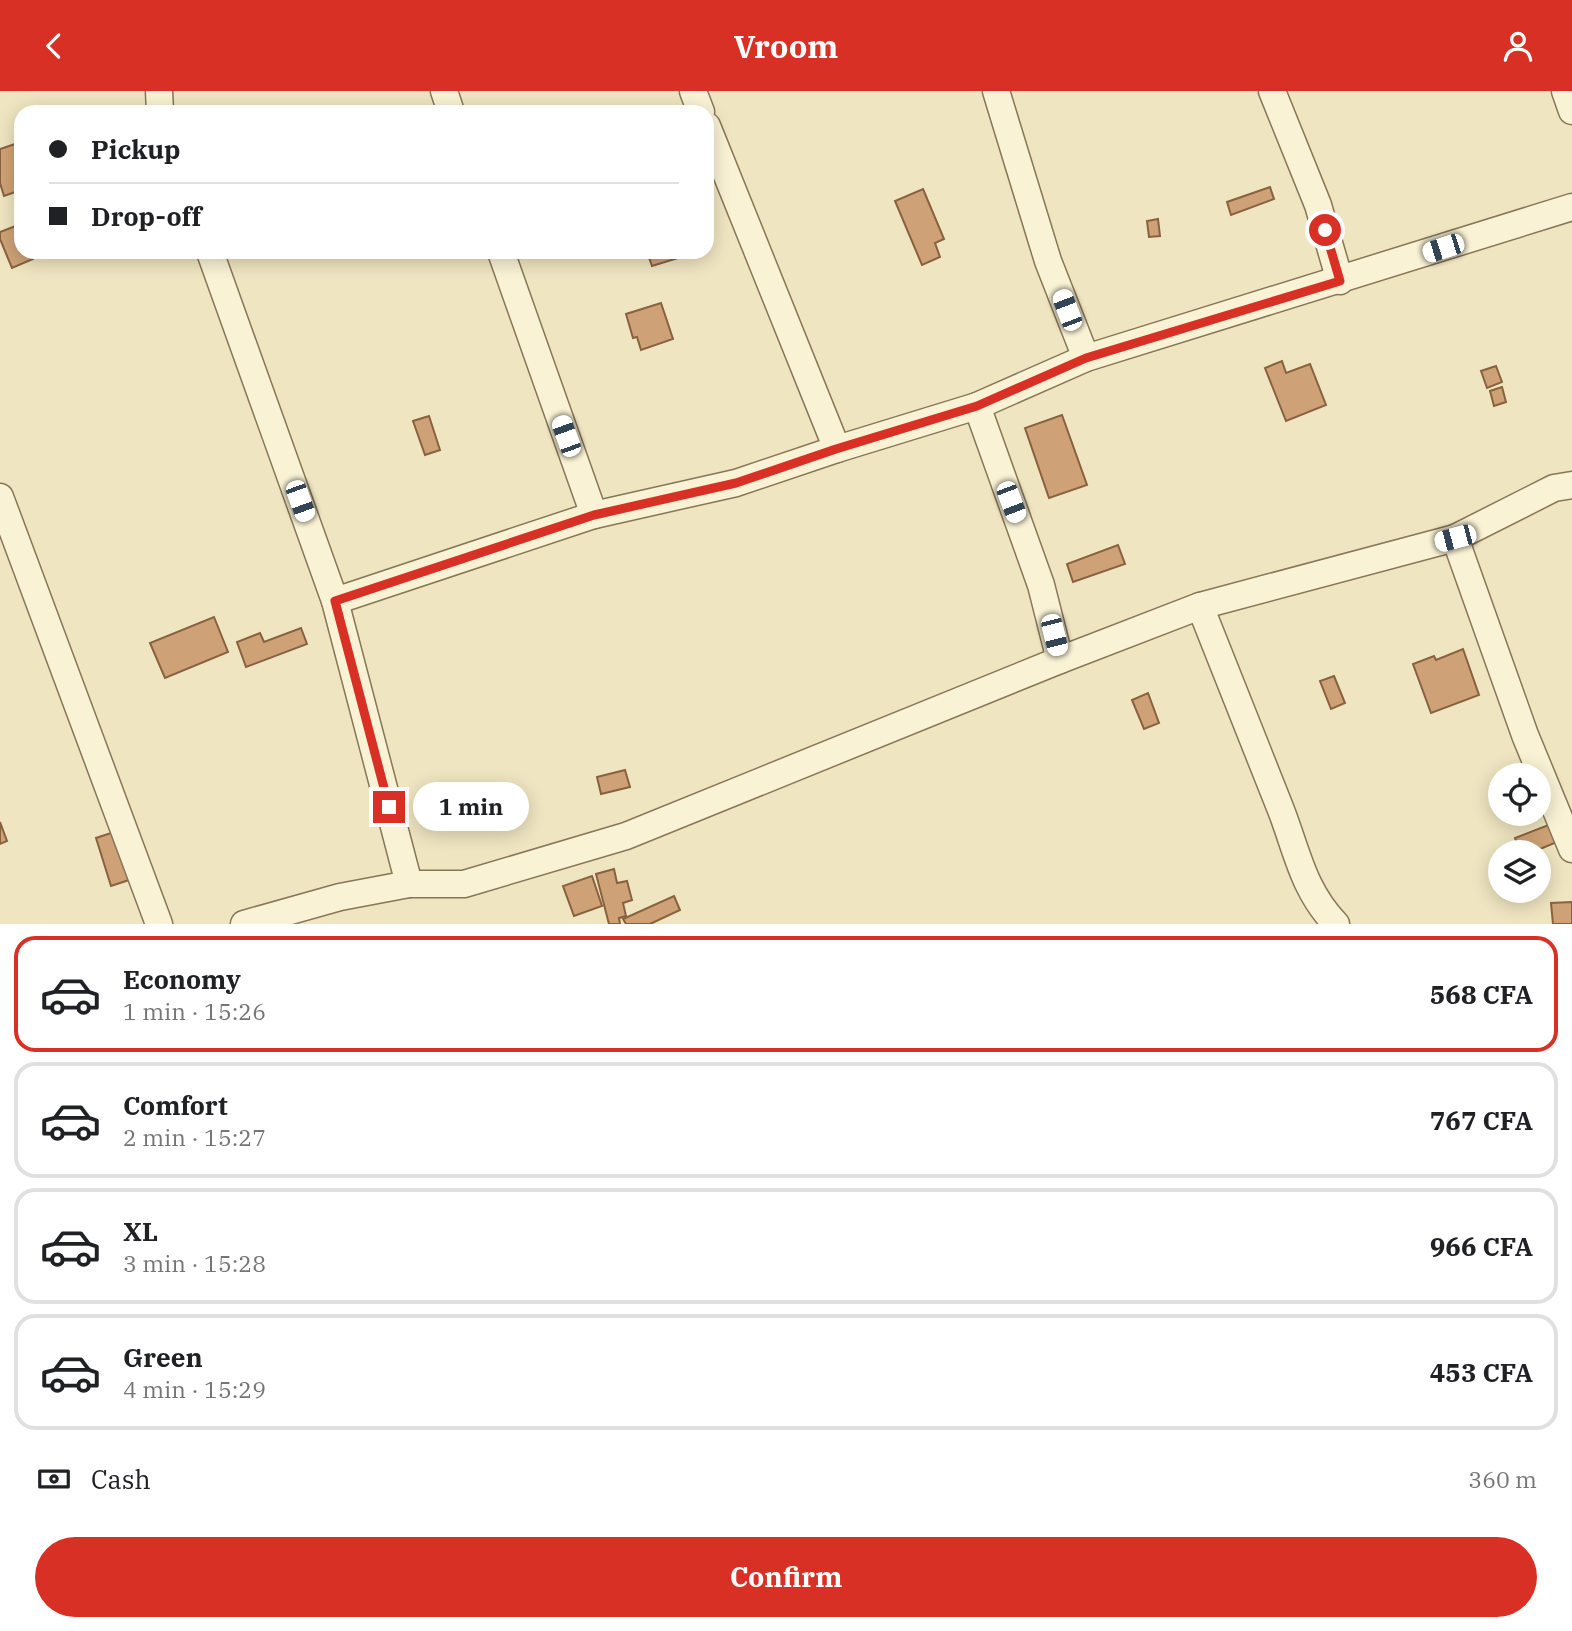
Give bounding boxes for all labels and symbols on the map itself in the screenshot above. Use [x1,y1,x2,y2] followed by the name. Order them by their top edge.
[1309,214,1341,246] route start
[1420,232,1467,264] car
[1050,287,1085,333] car
[549,413,584,459] car
[283,478,318,524] car
[994,479,1029,525] car
[1432,522,1479,554] car
[1039,612,1070,658] car
[414,783,529,831] callout: 1 min
[373,791,405,823] route end

